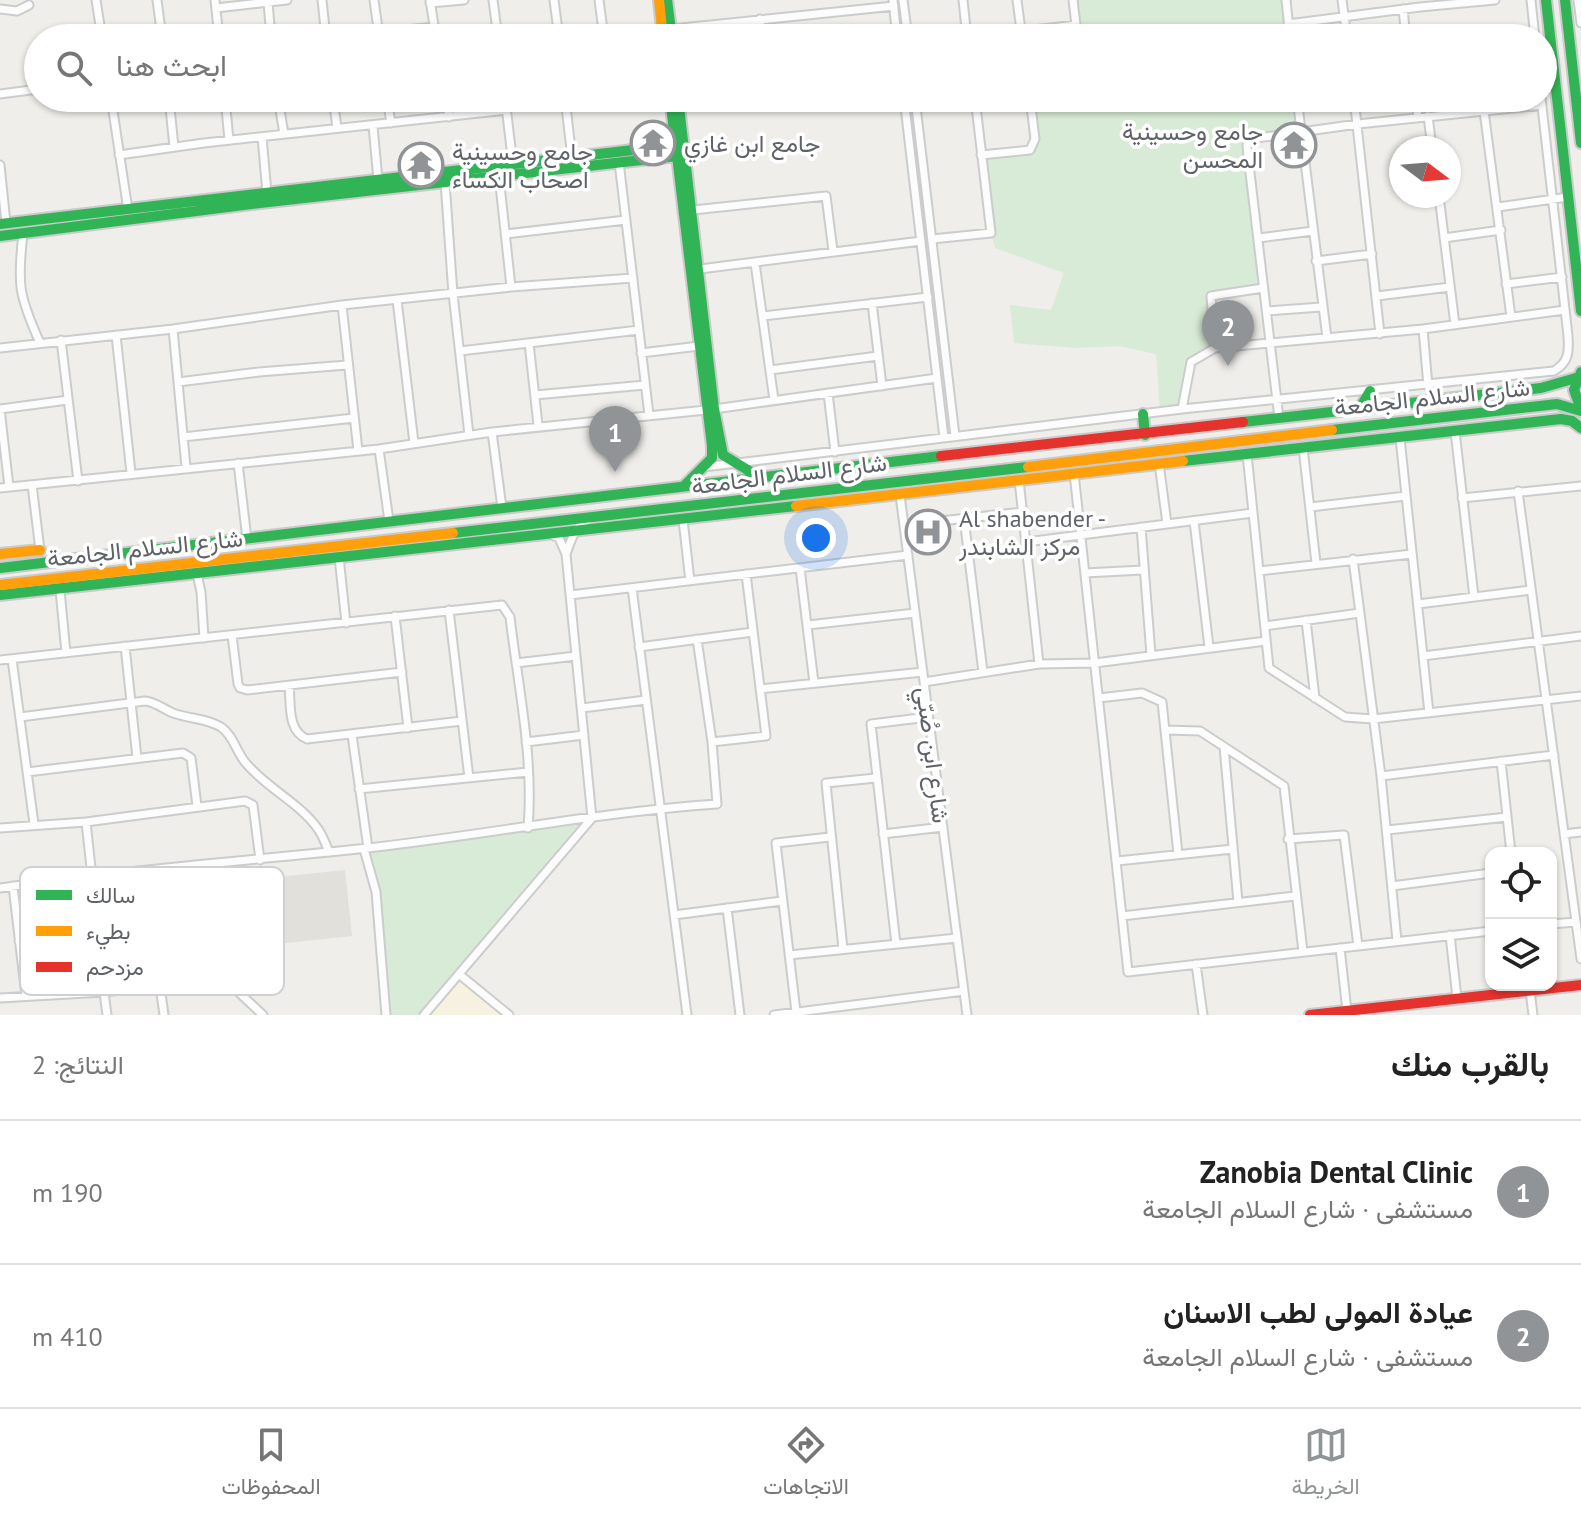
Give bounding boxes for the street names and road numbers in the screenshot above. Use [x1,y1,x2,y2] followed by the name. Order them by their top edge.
[1333,371,1532,424] street label: شارع السلام الجامعة
[690,447,889,502] street label: شارع السلام الجامعة
[46,522,245,575] street label: شارع السلام الجامعة
[905,685,957,825] street label: شارع ابن صُبّي

